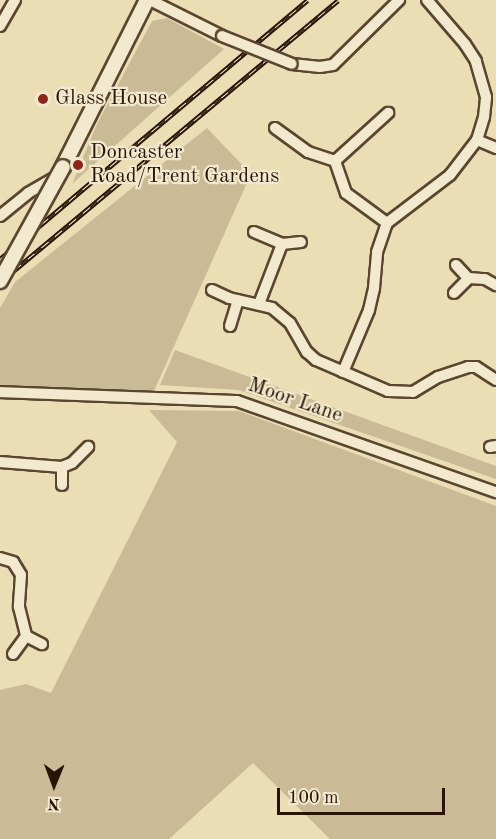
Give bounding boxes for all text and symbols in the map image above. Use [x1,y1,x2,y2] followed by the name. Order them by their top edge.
[55,86,167,112] place label: Glass House
[36,92,50,106] marker: Glass House
[90,140,279,190] place label: Doncaster Road/Trent Gardens
[71,158,85,172] marker: Doncaster Road/Trent Gardens
[244,373,346,429] street label: Moor Lane
[24,755,84,815] north arrow
[280,776,448,814] scale bar
[288,789,339,807] text: 100 m
[47,795,60,811] text: N

